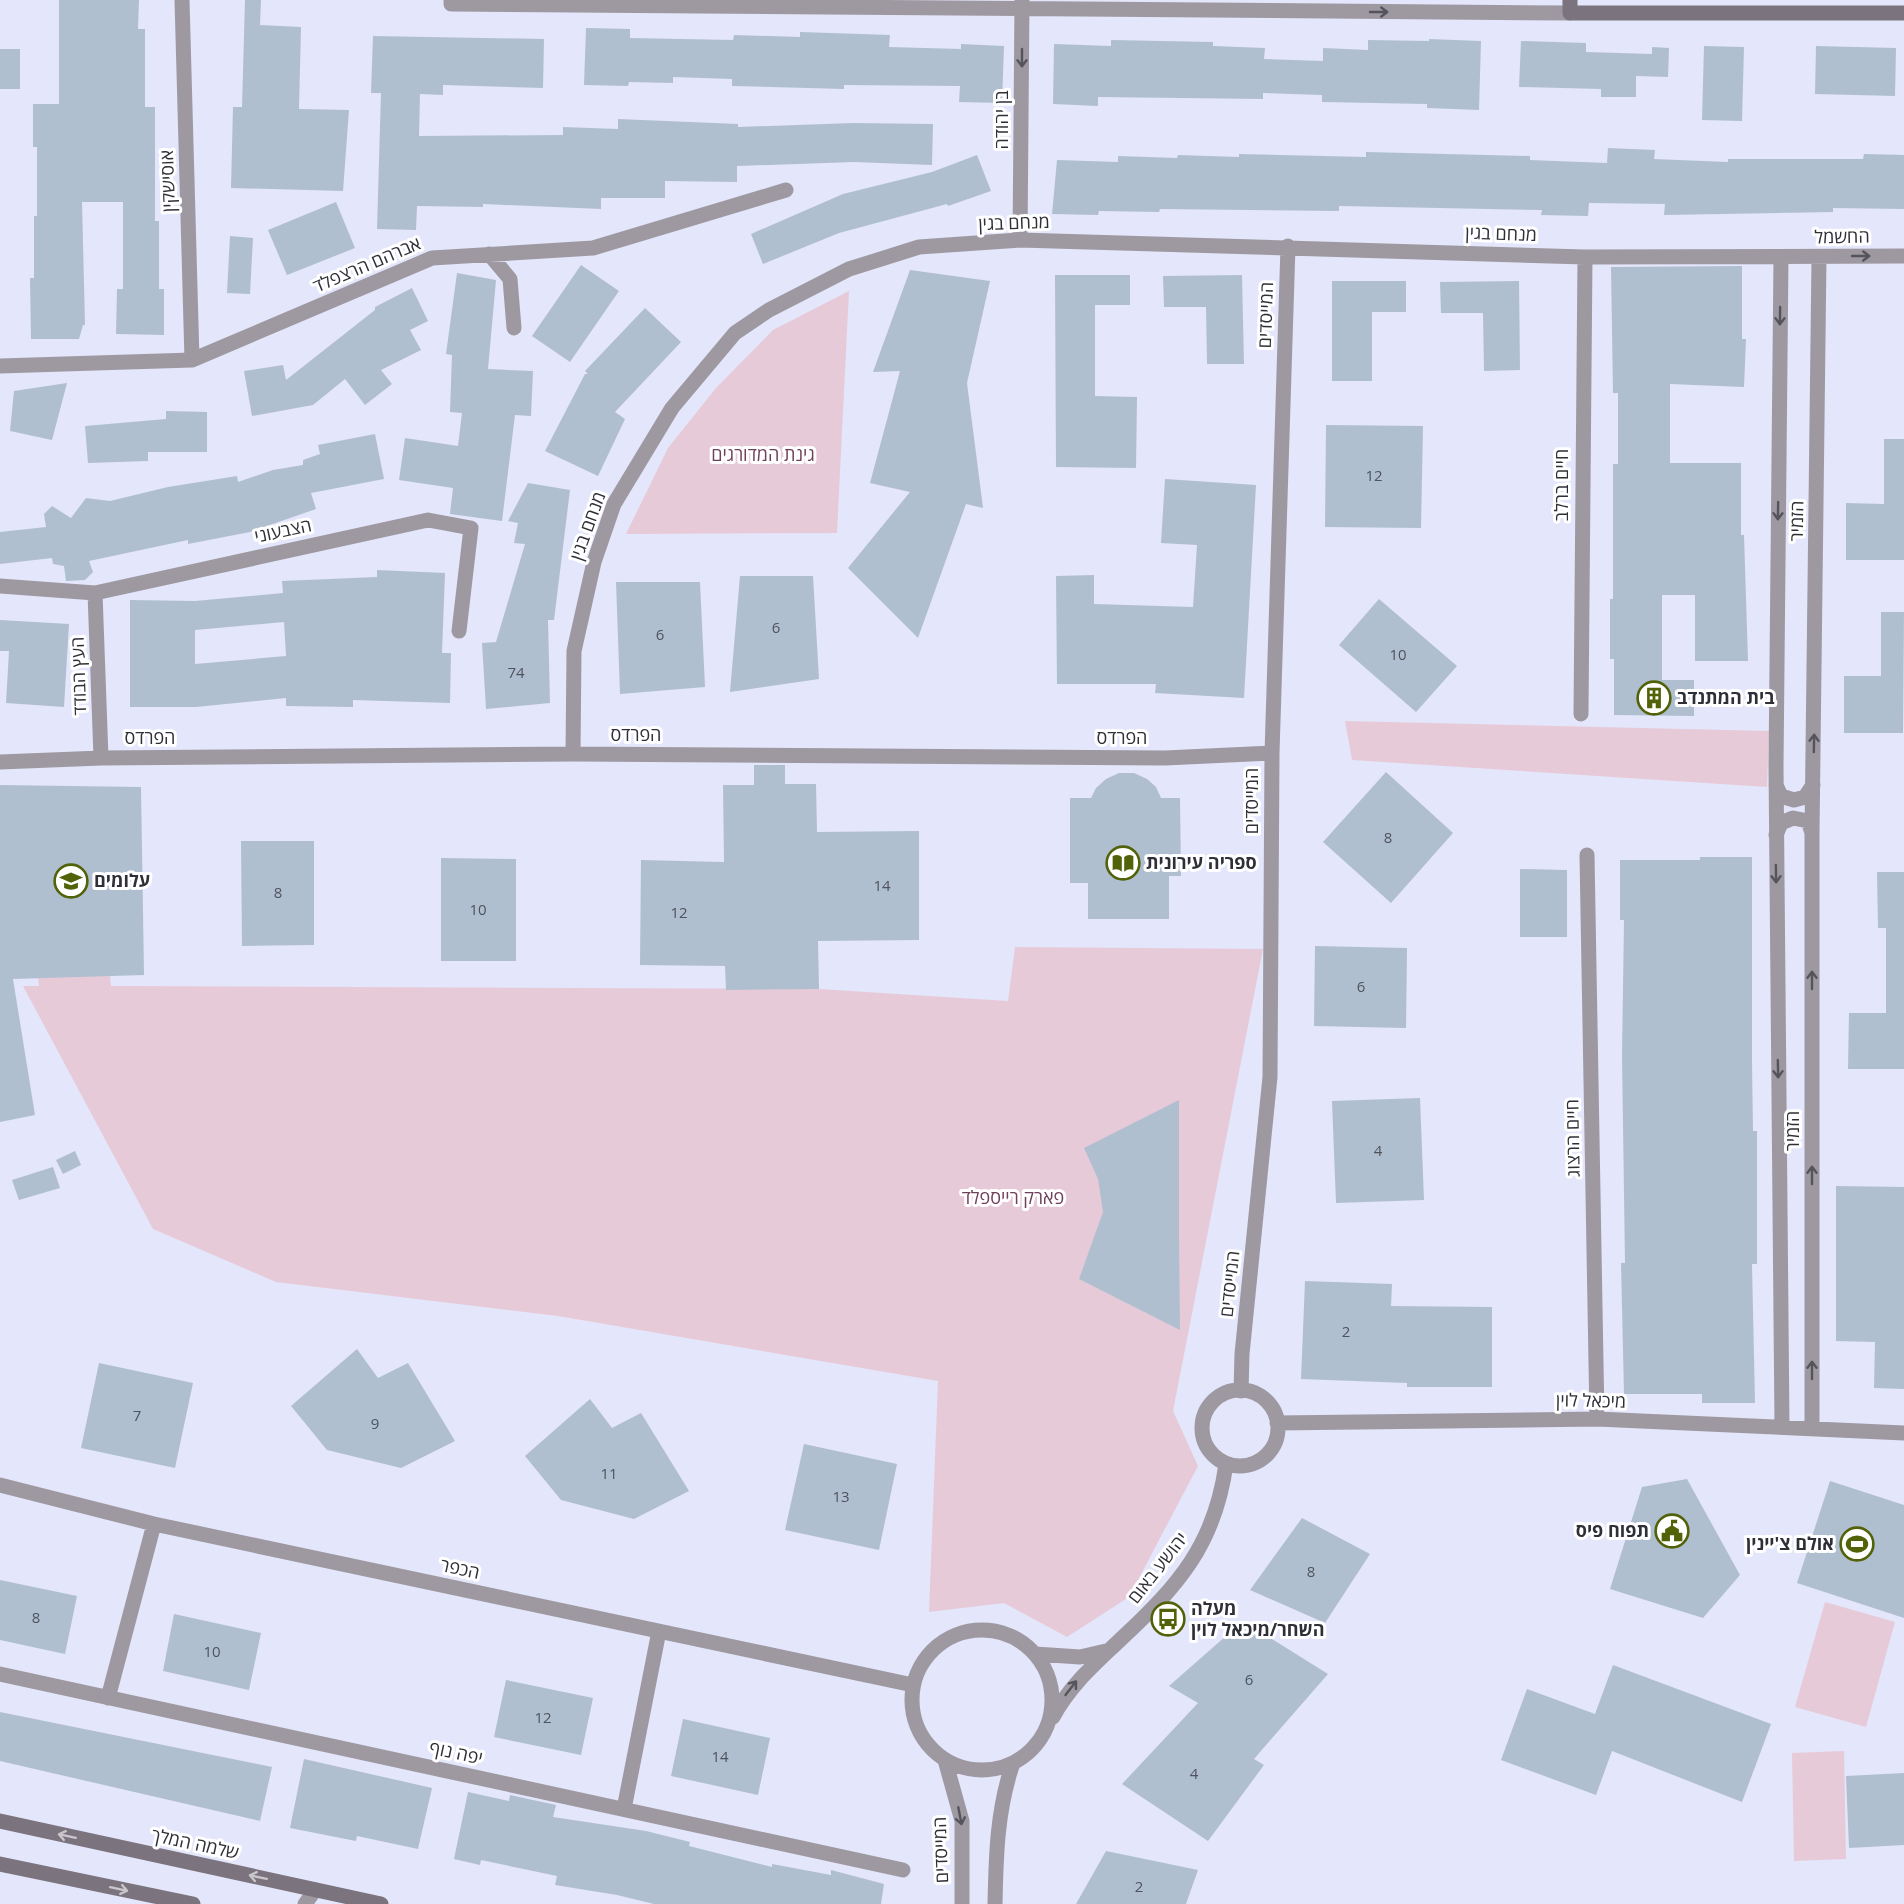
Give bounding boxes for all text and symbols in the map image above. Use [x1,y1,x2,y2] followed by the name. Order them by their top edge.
[1369,6,1389,18] one-way arrow
[1016,48,1028,68] one-way arrow
[989,90,1013,150] street label: בן יהודה
[154,149,180,213] street label: אוסישקין
[978,209,1050,235] street label: מנחם בגין
[1465,220,1537,246] street label: מנחם בגין
[1814,224,1870,248] street label: החשמל
[309,231,424,298] street label: אברהם הרצפלד
[1851,250,1871,262] one-way arrow
[1252,281,1278,349] street label: המייסדים
[1774,305,1786,325] one-way arrow
[711,442,815,466] park label: גינת המדורגים
[1549,449,1573,521] street label: חיים ברלב
[1365,465,1383,485] house number: 12
[564,488,611,563] street label: מנחם בגין
[1772,500,1784,520] one-way arrow
[1784,500,1808,541] street label: הזמיר
[252,512,314,548] street label: הצבעוני
[772,617,780,637] house number: 6
[656,624,664,644] house number: 6
[65,636,91,716] street label: העץ הבודד
[1389,644,1407,664] house number: 10
[507,662,525,682] house number: 74
[1636,680,1672,716] building icon: בית המתנדב
[1677,685,1775,709] place label: בית המתנדב
[611,722,661,746] street label: הפרדס
[125,725,175,749] street label: הפרדס
[1097,725,1147,749] street label: הפרדס
[1808,733,1820,753] one-way arrow
[1239,768,1263,834] street label: המייסדים
[1384,827,1392,847] house number: 8
[1105,845,1141,881] library icon: ספריה עירונית
[1146,850,1257,874] place label: ספריה עירונית
[53,863,89,899] school or university icon: עלומים
[1771,863,1782,883] one-way arrow
[94,868,150,892] place label: עלומים
[873,875,891,895] house number: 14
[274,882,282,902] house number: 8
[469,899,487,919] house number: 10
[670,902,688,922] house number: 12
[1806,970,1818,990] one-way arrow
[1357,976,1365,996] house number: 6
[1772,1058,1784,1078] one-way arrow
[1559,1099,1585,1177] street label: חיים הרצוג
[1780,1111,1804,1151] street label: הזמיר
[1374,1140,1383,1160] house number: 4
[1806,1165,1818,1185] one-way arrow
[962,1185,1064,1209] park label: פארק רייספלד
[1214,1250,1244,1318] street label: המייסדים
[1342,1321,1350,1341] house number: 2
[1806,1360,1818,1380] one-way arrow
[1556,1387,1626,1413] street label: מיכאל לוין
[133,1405,141,1425] house number: 7
[371,1413,379,1433] house number: 9
[600,1463,618,1483] house number: 11
[832,1486,850,1506] house number: 13
[1654,1513,1690,1549] public building icon: תפוח פיס
[1576,1518,1649,1542] place label: תפוח פיס
[1839,1526,1875,1562] sports icon: אולם צ'יינין
[1122,1527,1193,1608] street label: יהושע באום
[1746,1531,1834,1555] place label: אולם צ'יינין
[438,1552,482,1584] street label: הכפר
[1307,1561,1315,1581] house number: 8
[1191,1596,1325,1641] place label: מעלה השחר/מיכאל לוין
[1150,1601,1186,1637] bus stop icon: מעלה השחר/מיכאל לוין
[32,1607,40,1627] house number: 8
[203,1641,221,1661] house number: 10
[1245,1669,1253,1689] house number: 6
[1064,1681,1077,1697] one-way arrow
[534,1707,552,1727] house number: 12
[427,1735,485,1769] street label: יפה נוף
[711,1746,729,1766] house number: 14
[1190,1763,1199,1783] house number: 4
[955,1806,966,1825] one-way arrow
[927,1816,953,1884] street label: המייסדים
[149,1822,241,1864] street label: שלמה המלך
[58,1830,77,1841] one-way arrow
[248,1871,267,1883] one-way arrow
[1135,1876,1143,1896] house number: 2
[109,1883,128,1895] one-way arrow

